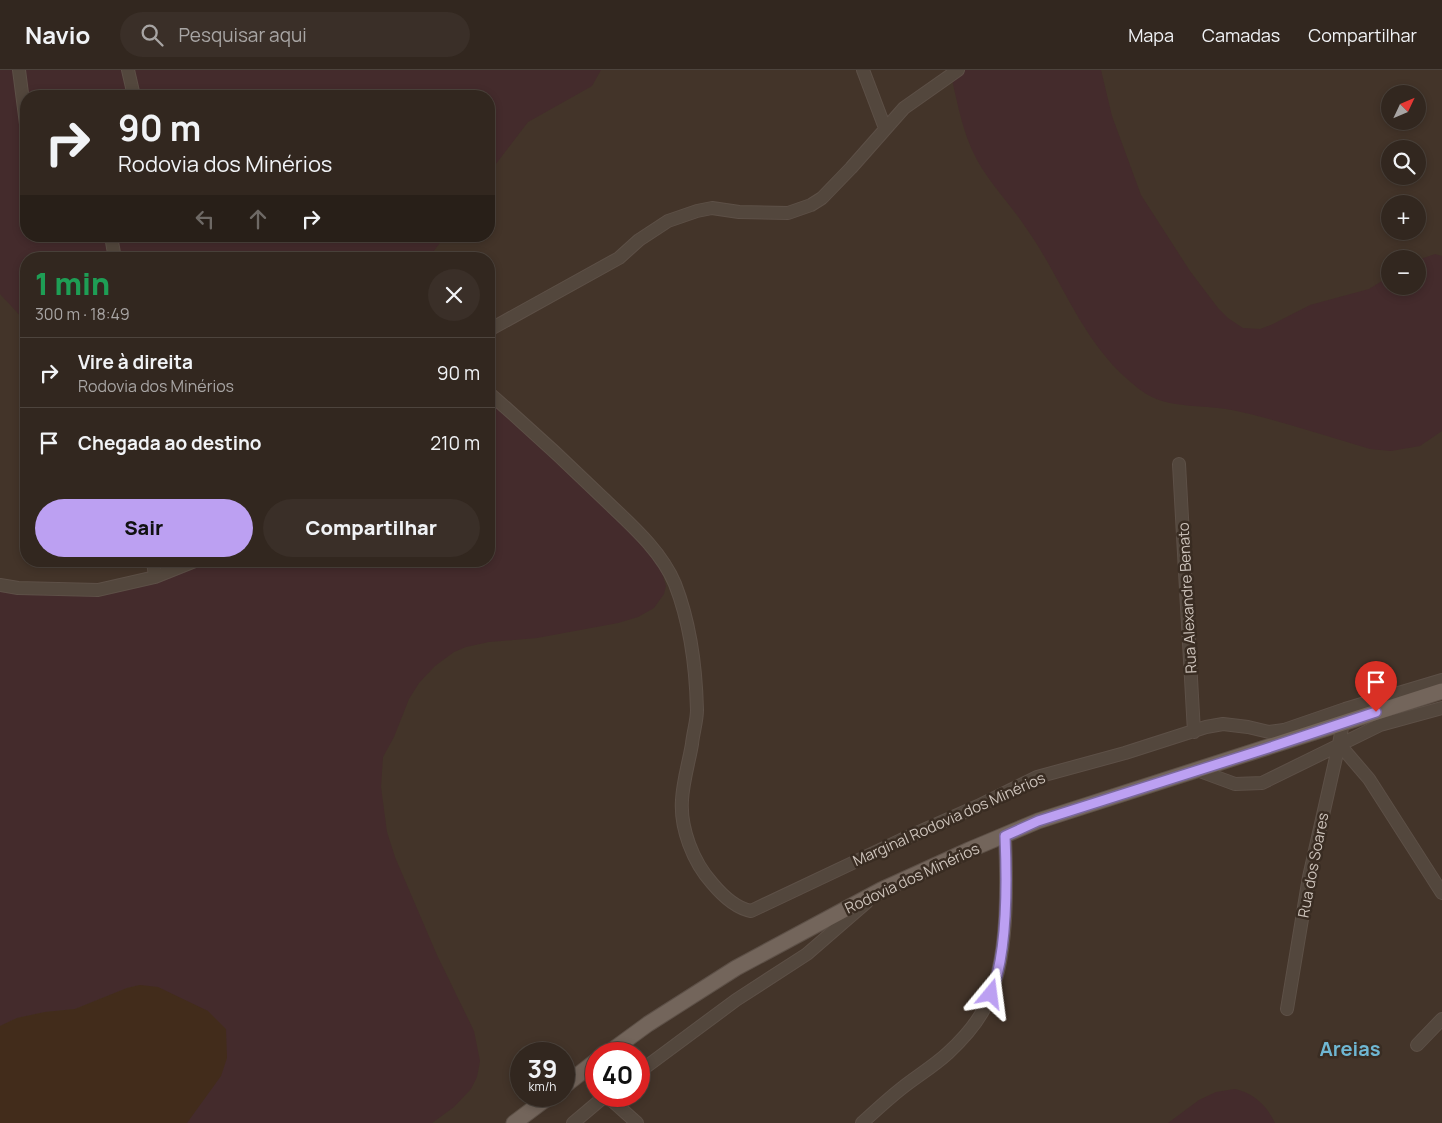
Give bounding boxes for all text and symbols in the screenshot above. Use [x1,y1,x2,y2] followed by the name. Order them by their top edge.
[120,12,470,57] search box
[25,18,90,51] text: Navio
[138,21,166,49] icon: search
[178,22,307,48] text: Pesquisar aqui
[1128,23,1174,47] text: Mapa
[1202,23,1280,47] text: Camadas
[1308,23,1417,47] text: Compartilhar
[1381,85,1426,130] north arrow
[1381,85,1426,295] map controls
[118,104,201,152] text: 90 m
[35,110,100,175] icon: right
[1381,140,1426,185] button: search
[118,149,332,179] text: Rodovia dos Minérios
[1381,195,1426,240] button: +
[191,205,219,233] icon: left
[244,205,272,233] icon: ahead
[297,205,325,233] icon: right
[1381,250,1426,295] button: −
[35,263,110,304] text: 1 min
[428,269,480,321] button: close
[35,303,130,325] text: 300 m · 18:49
[78,349,193,375] text: Vire à direita
[35,359,63,387] icon: right
[437,360,480,386] text: 90 m
[78,375,234,397] text: Rodovia dos Minérios
[35,429,63,457] icon: arrive
[78,430,261,456] text: Chegada ao destino
[430,430,480,456] text: 210 m
[35,499,253,557] button: Sair
[263,499,480,557] button: Compartilhar
[1173,522,1201,674] street label: Rua Alexandre Benato
[1355,661,1397,712] pin
[1362,668,1390,696] icon: arrive
[850,767,1049,871] street label: Marginal Rodovia dos Minérios
[1293,811,1334,919] street label: Rua dos Soares
[841,838,983,918] street label: Rodovia dos Minérios
[964,967,1016,1019] position arrow
[1319,1035,1381,1062] district label: Areias
[585,1042,650,1107] speed limit sign: 40
[527,1051,558,1086] text: 39
[529,1078,556,1095] text: km/h

